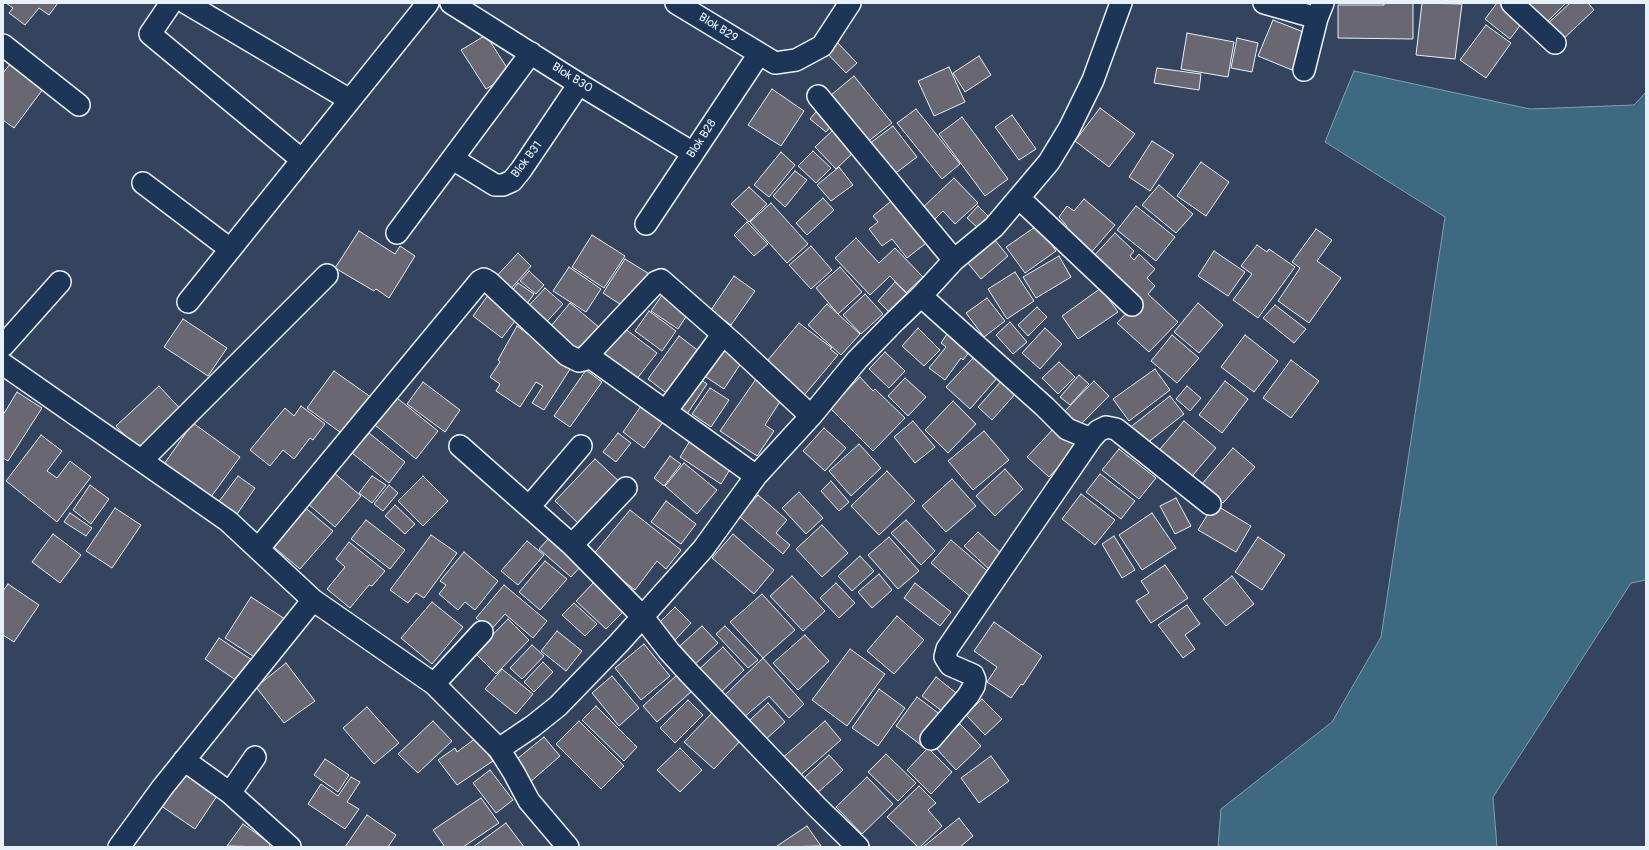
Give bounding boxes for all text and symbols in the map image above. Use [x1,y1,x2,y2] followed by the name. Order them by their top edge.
[696,10,740,46] street label: Blok B29
[549,60,595,96] street label: Blok B30
[684,117,720,161] street label: Blok B28
[509,139,545,181] street label: Blok B31

